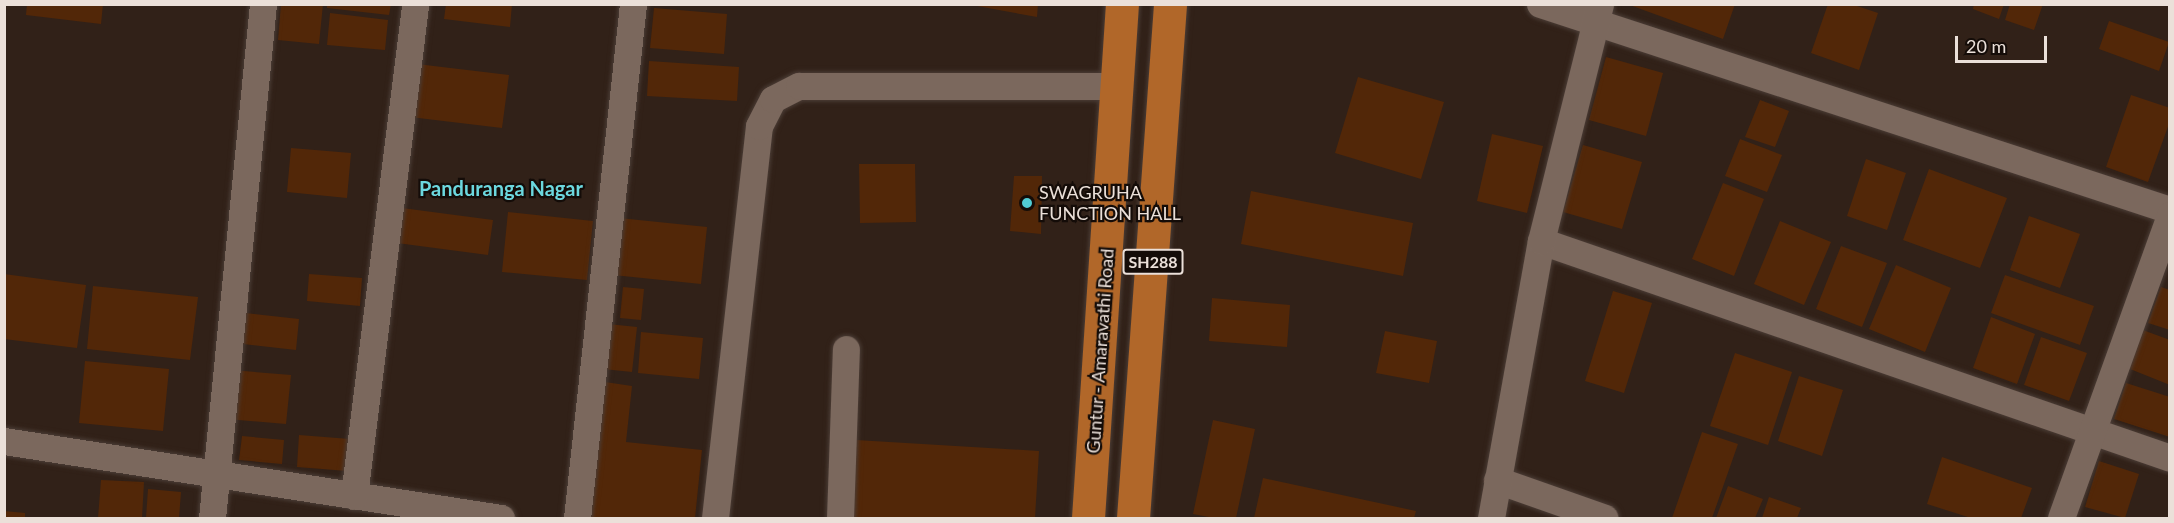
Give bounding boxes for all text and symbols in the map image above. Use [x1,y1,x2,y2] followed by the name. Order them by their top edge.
[1958,24,2050,62] scale bar
[1966,35,2006,57] text: 20 m
[419,176,583,200] district label: Panduranga Nagar
[1039,182,1181,224] place label: SWAGRUHA FUNCTION HALL
[1020,196,1034,210] marker: SWAGRUHA FUNCTION HALL
[1082,247,1118,455] street label: Guntur - Amaravathi Road
[1122,249,1184,275] road number: SH288

